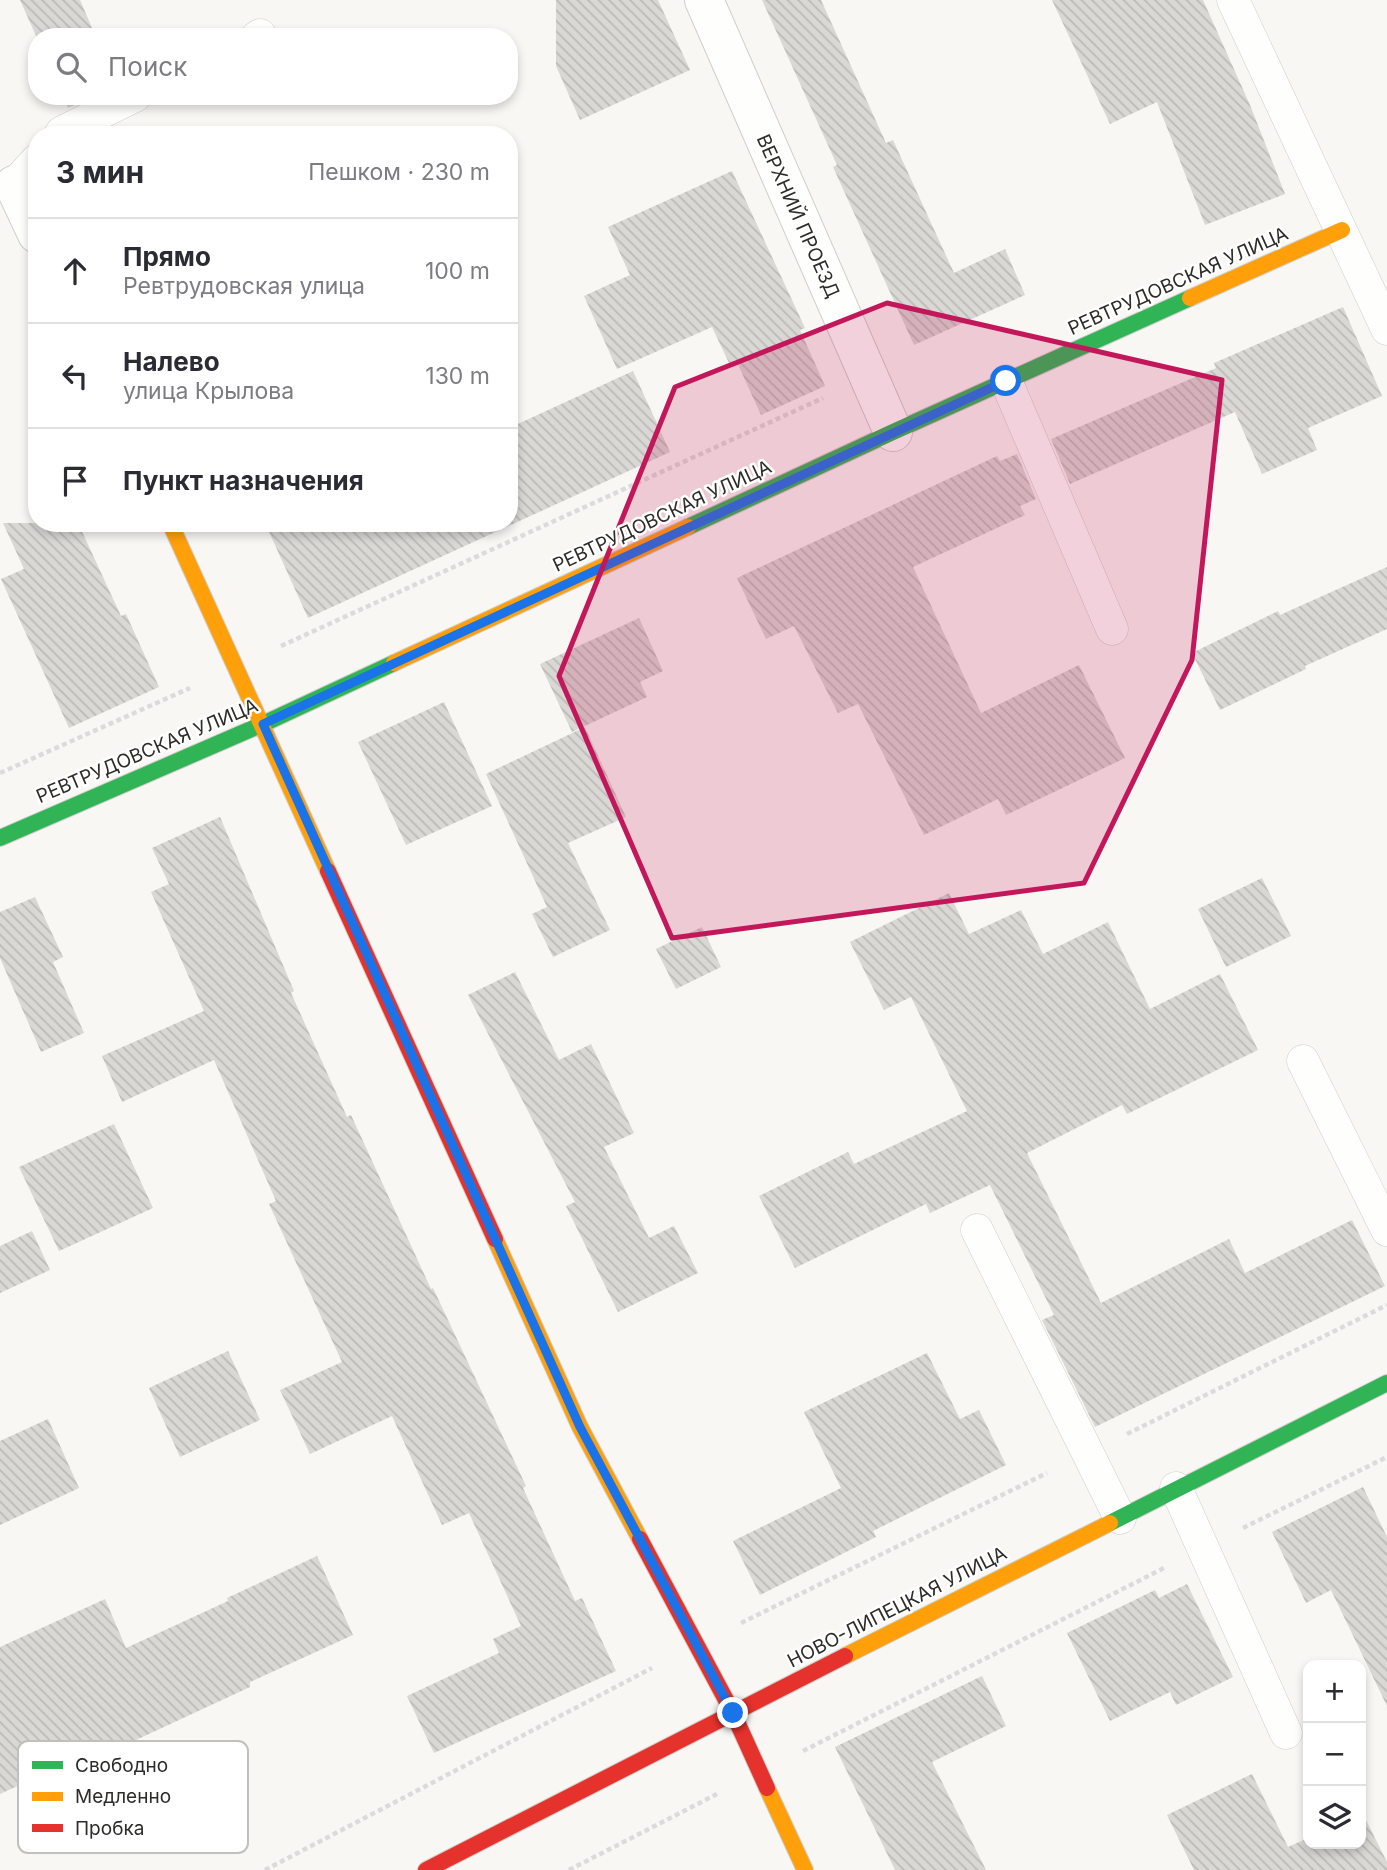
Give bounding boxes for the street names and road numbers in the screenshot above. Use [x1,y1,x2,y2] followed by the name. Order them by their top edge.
[752,130,845,301] street label: ВЕРХНИЙ ПРОЕЗД
[1064,222,1292,340] street label: РЕВТРУДОВСКАЯ УЛИЦА
[549,455,775,577] street label: РЕВТРУДОВСКАЯ УЛИЦА
[33,694,261,808] street label: РЕВТРУДОВСКАЯ УЛИЦА
[784,1542,1010,1672] street label: НОВО-ЛИПЕЦКАЯ УЛИЦА

